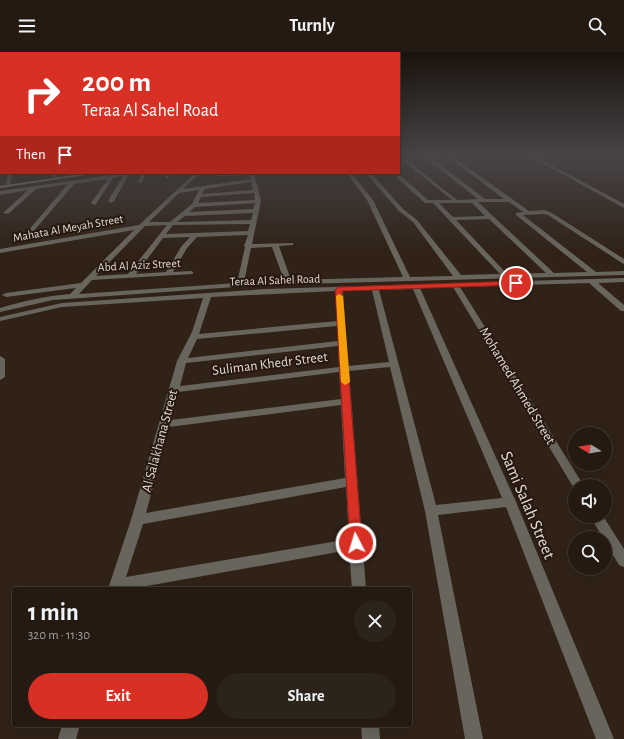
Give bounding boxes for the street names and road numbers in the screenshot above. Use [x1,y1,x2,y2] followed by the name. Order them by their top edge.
[12,212,124,245] street label: Mahata Al Meyah Street
[97,257,181,273] street label: Abd Al Aziz Street
[229,272,321,288] street label: Teraa Al Sahel Road
[477,325,558,447] street label: Mohamed Ahmed Street
[212,350,329,378] street label: Suliman Khedr Street
[140,388,181,494] street label: Al Salakhana Street
[498,449,559,562] street label: Sami Salah Street

